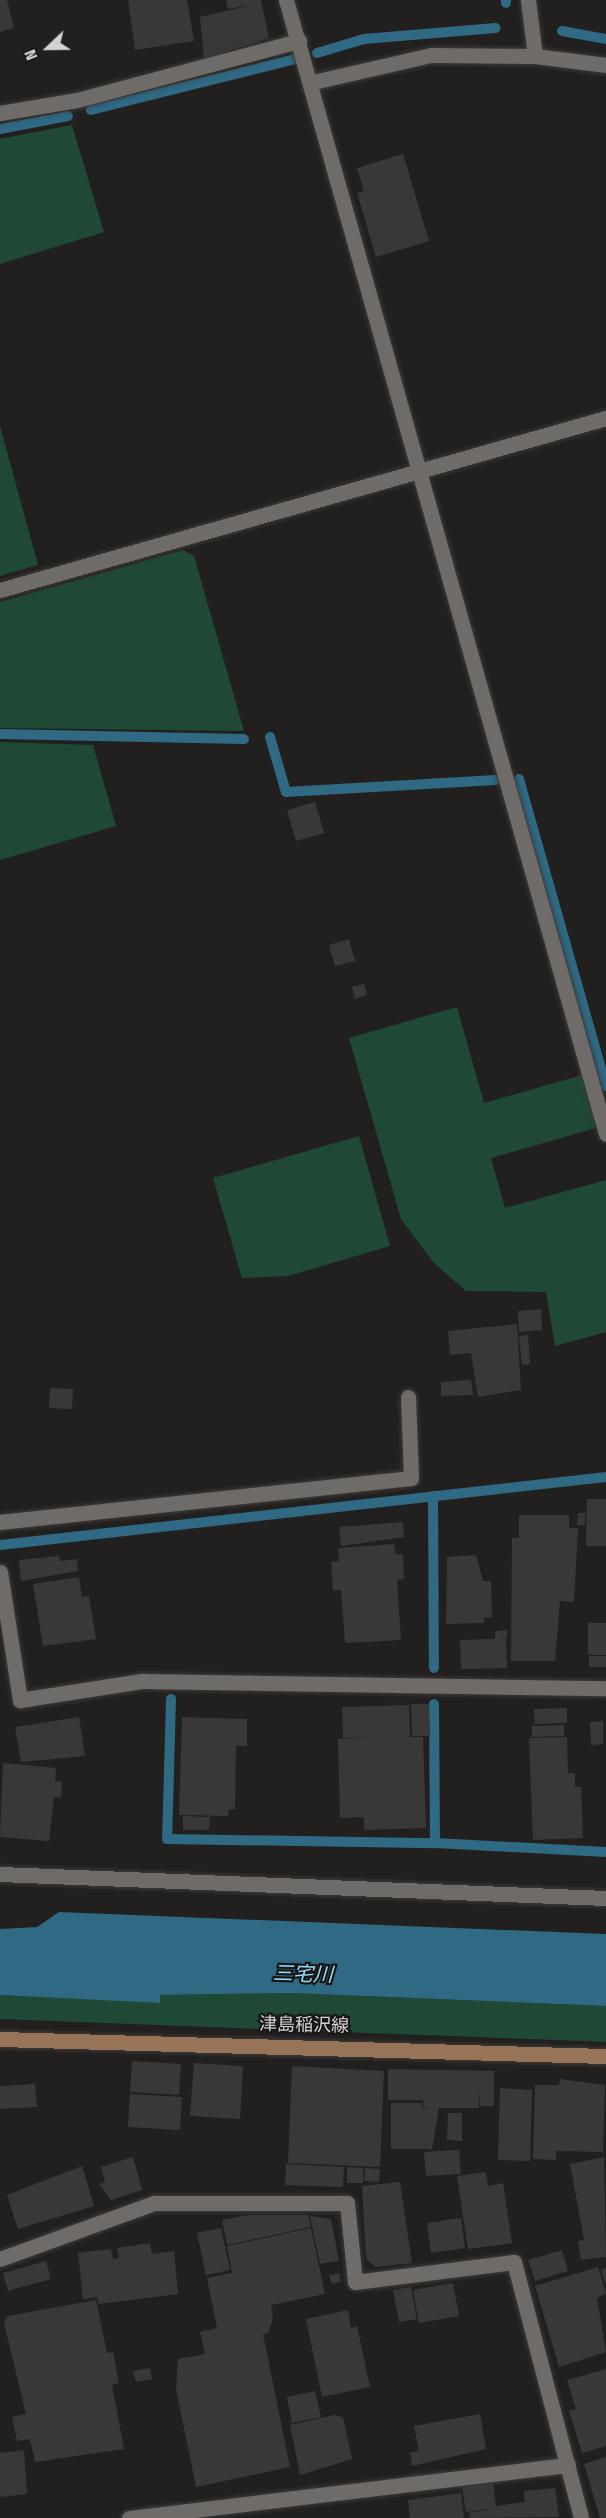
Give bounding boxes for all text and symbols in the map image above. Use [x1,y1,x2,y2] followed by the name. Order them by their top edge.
[18,18,78,78] north arrow
[20,47,41,63] text: N
[273,1961,333,1987] water label: 三宅川
[259,2013,349,2037] street label: 津島稲沢線

